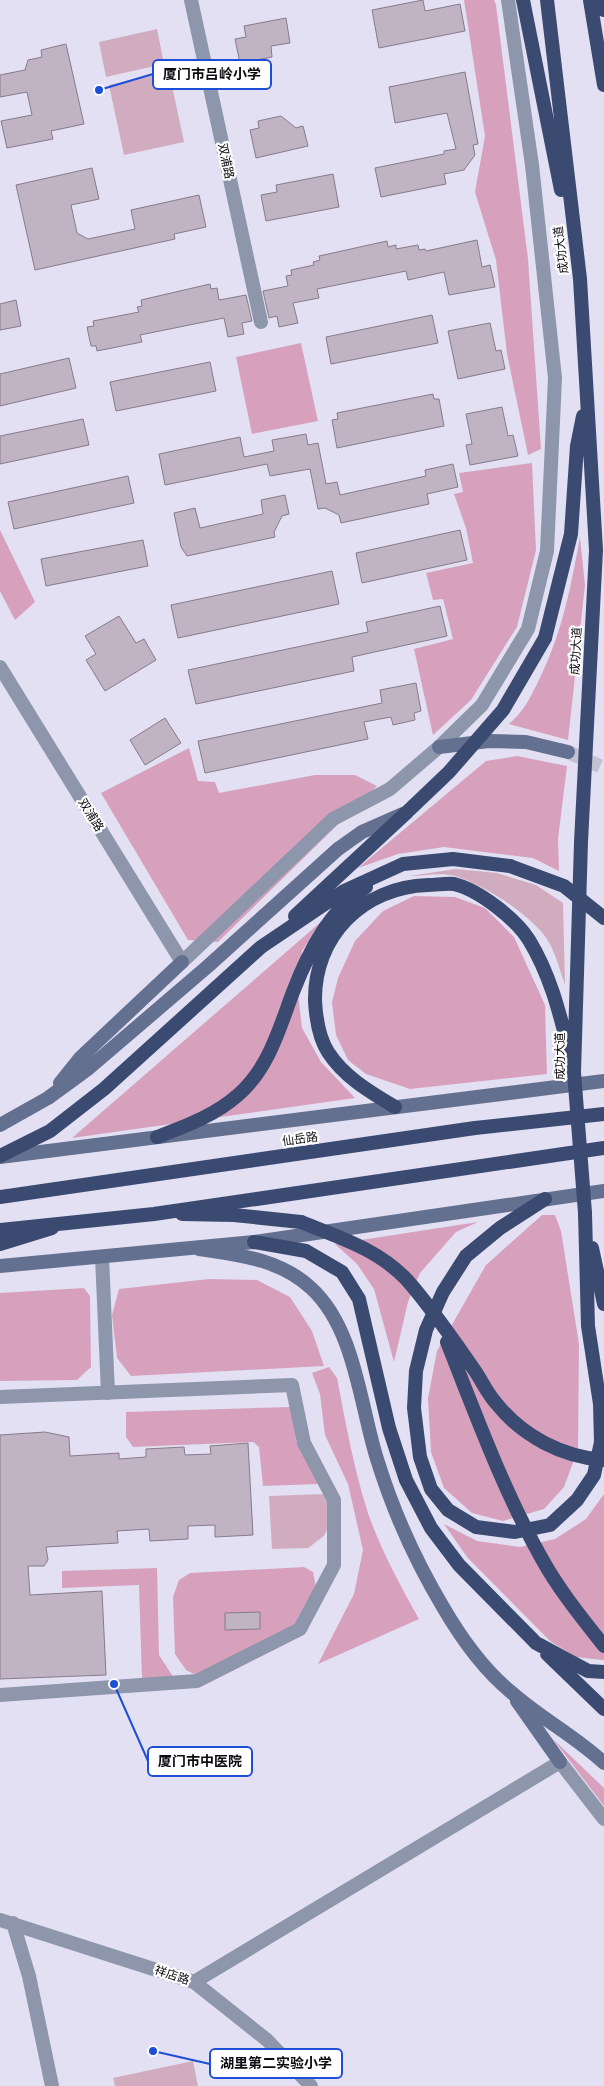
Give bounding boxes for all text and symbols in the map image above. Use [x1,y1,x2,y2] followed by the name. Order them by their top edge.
[153,60,271,89] callout: 厦门市吕岭小学
[163,65,261,83] text: 厦门市吕岭小学
[215,142,238,180] street label: 双浦路
[550,225,571,275] street label: 成功大道
[567,627,584,675] street label: 成功大道
[76,795,107,834] street label: 双浦路
[552,1032,567,1080] street label: 成功大道
[281,1129,319,1148] street label: 仙岳路
[148,1747,252,1776] callout: 厦门市中医院
[158,1752,242,1770] text: 厦门市中医院
[153,1962,192,1987] street label: 祥店路
[210,2049,342,2078] callout: 湖里第二实验小学
[220,2054,332,2072] text: 湖里第二实验小学

